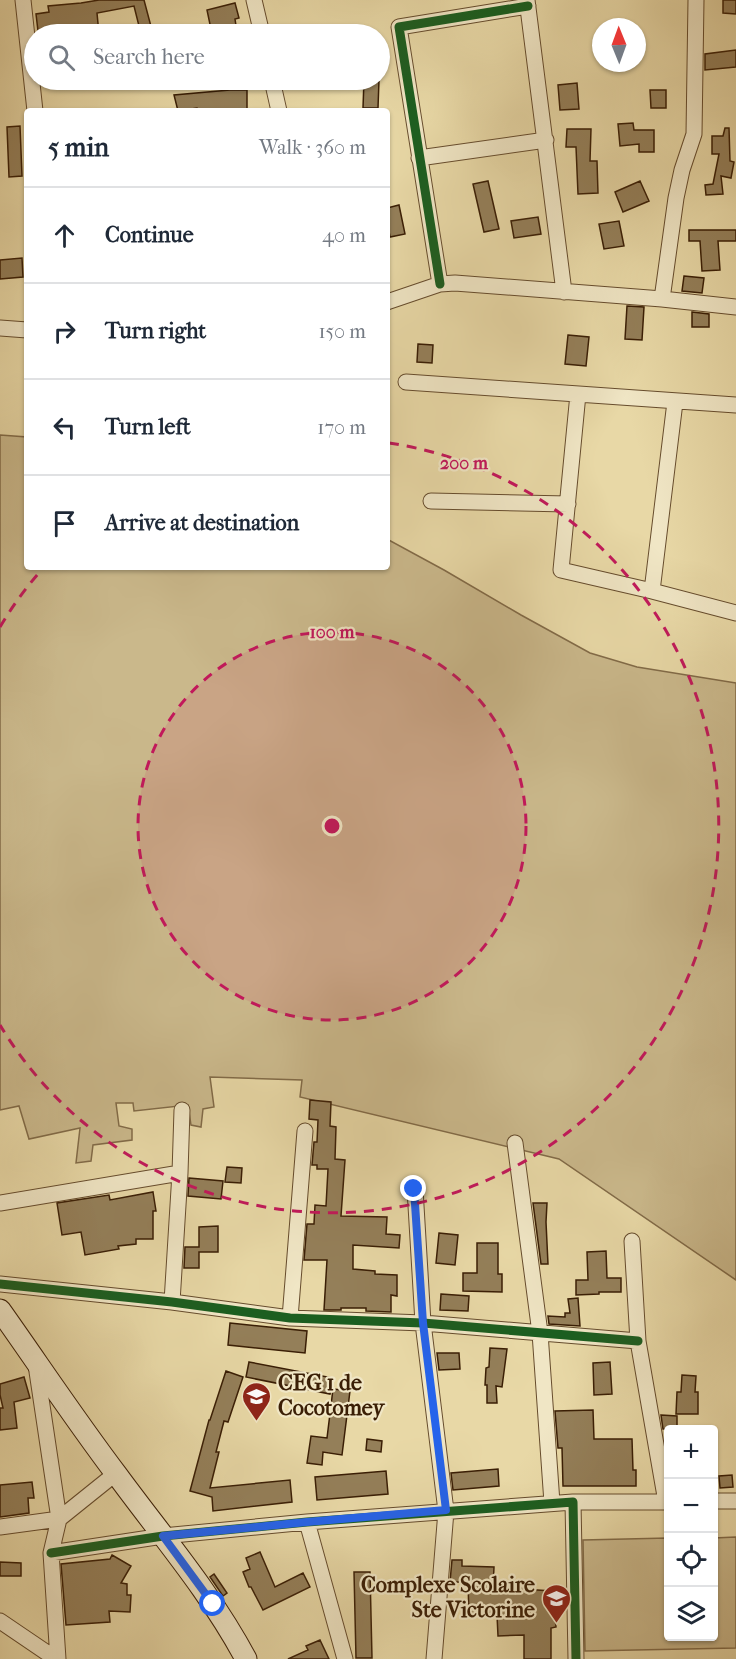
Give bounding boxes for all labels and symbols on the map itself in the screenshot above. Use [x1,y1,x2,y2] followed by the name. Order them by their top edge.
[592,18,646,72] north arrow
[440,453,489,474] text: 200 m
[309,622,356,643] text: 100 m
[322,816,342,836] centre of rings
[400,1175,426,1201] route end
[278,1370,385,1421] place label: CEG 1 de Cocotomey
[241,1380,273,1422] school or university icon: CEG 1 de Cocotomey
[361,1572,535,1623] place label: Complexe Scolaire Ste Victorine
[540,1582,572,1624] school or university icon: Complexe Scolaire Ste Victorine
[199,1590,225,1616] route start

